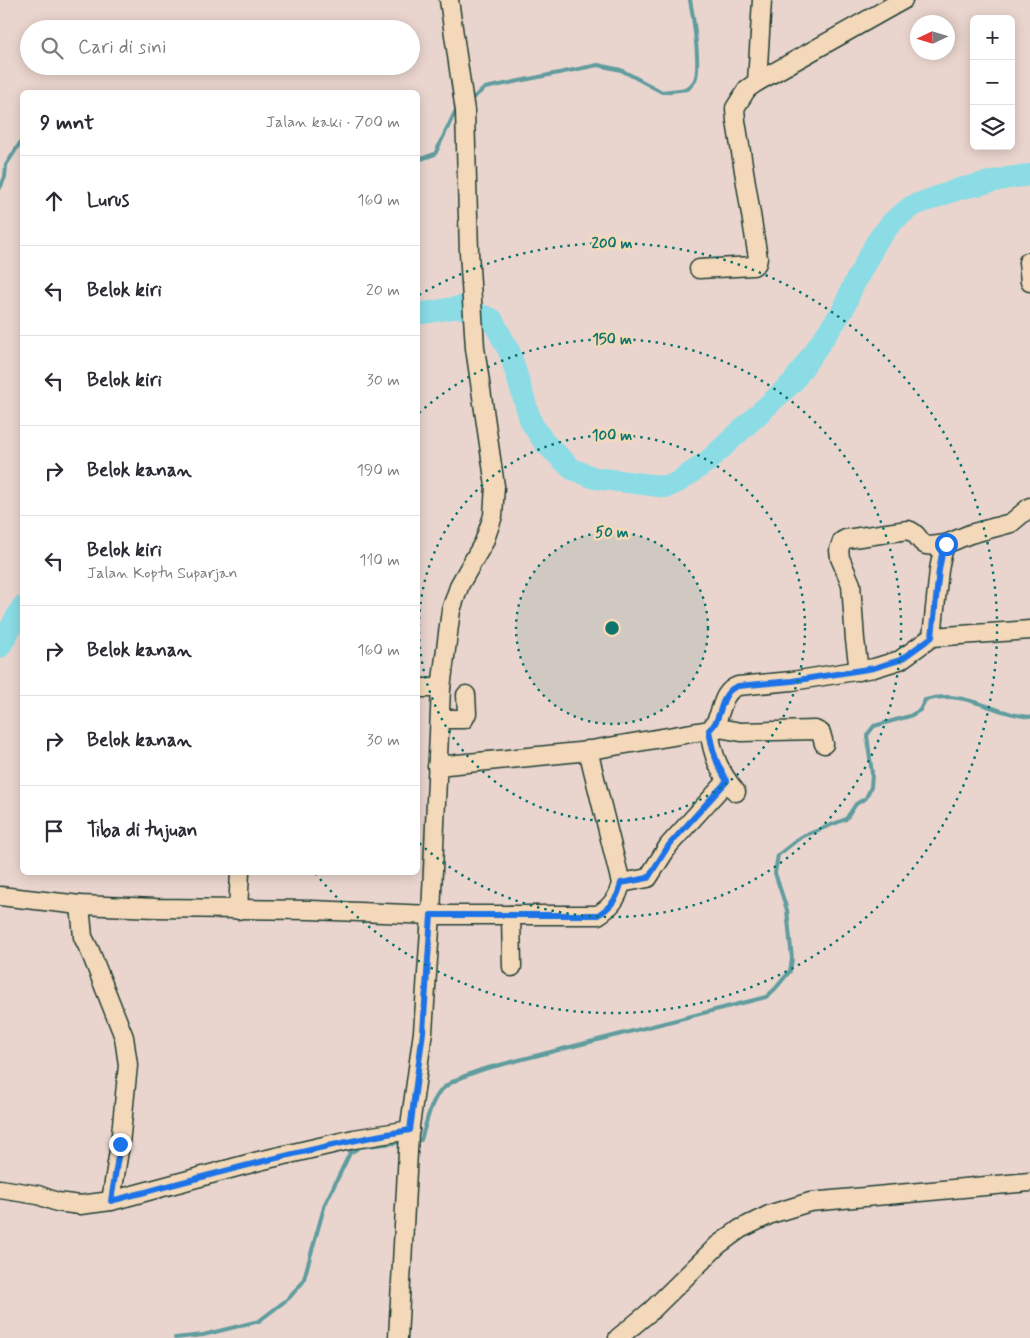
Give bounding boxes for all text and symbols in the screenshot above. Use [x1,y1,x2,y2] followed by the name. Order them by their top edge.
[910,15,955,60] north arrow
[970,15,1015,150] map controls
[970,15,1015,60] button: +
[20,20,420,75] search box
[38,34,66,62] icon: search
[78,35,166,60] text: Cari di sini
[970,60,1015,105] button: −
[970,105,1015,150] button: layers
[40,109,94,137] text: 9 mnt
[266,112,400,133] text: Jalan kaki · 700 m
[40,187,68,215] icon: ahead
[87,188,129,213] text: Lurus
[357,190,400,211] text: 160 m
[592,234,633,254] text: 200 m
[40,277,68,305] icon: left
[87,278,162,303] text: Belok kiri
[366,280,400,301] text: 20 m
[592,330,632,350] text: 150 m
[40,367,68,395] icon: left
[87,368,162,393] text: Belok kiri
[367,370,400,391] text: 30 m
[592,426,632,446] text: 100 m
[40,457,68,485] icon: right
[87,458,192,483] text: Belok kanan
[357,460,400,481] text: 190 m
[595,523,629,543] text: 50 m
[935,533,958,556] route start
[87,538,162,563] text: Belok kiri
[40,547,68,575] icon: left
[359,550,400,571] text: 110 m
[87,563,238,584] text: Jalan Koptu Suparjan
[603,619,621,637] centre of rings
[40,637,68,665] icon: right
[87,638,192,663] text: Belok kanan
[357,640,400,661] text: 160 m
[40,727,68,755] icon: right
[87,728,192,753] text: Belok kanan
[367,730,400,751] text: 30 m
[40,817,68,845] icon: arrive
[87,818,198,843] text: Tiba di tujuan
[109,1133,132,1156] route end

